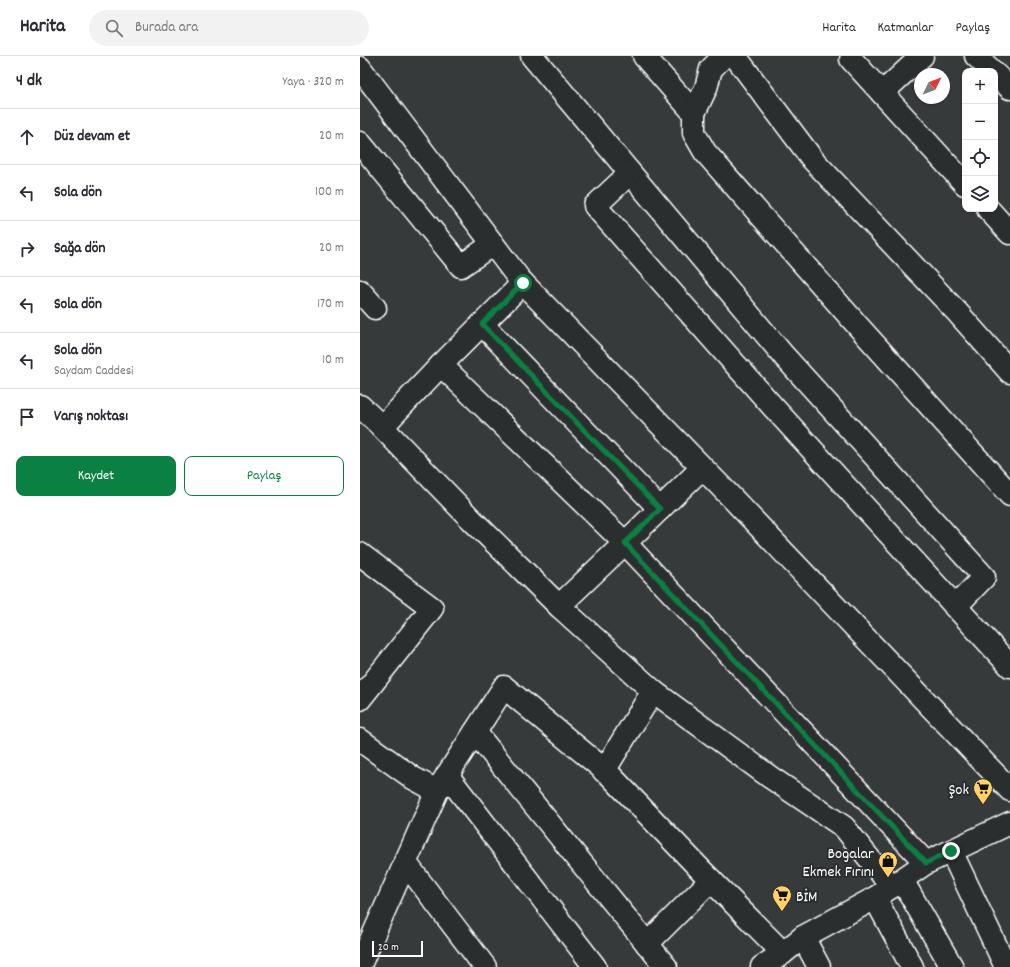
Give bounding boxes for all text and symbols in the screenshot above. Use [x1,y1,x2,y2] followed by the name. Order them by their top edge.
[89,10,369,46] search box
[20,14,65,41] text: Harita
[103,17,125,39] icon: search
[135,17,198,39] text: Burada ara
[822,18,856,38] text: Harita
[878,18,933,38] text: Katmanlar
[955,18,990,38] text: Paylaş
[914,68,950,104] north arrow
[962,68,998,212] map controls
[962,68,998,104] button: +
[16,70,42,94] text: 4 dk
[282,73,344,92] text: Yaya · 320 m
[962,104,998,140] button: −
[16,126,38,148] icon: ahead
[54,126,130,148] text: Düz devam et
[319,127,344,146] text: 20 m
[962,140,998,176] button: locate
[962,176,998,212] button: layers
[16,182,38,204] icon: left
[54,182,102,204] text: Sola dön
[315,183,344,202] text: 100 m
[16,238,38,260] icon: right
[54,238,105,260] text: Sağa dön
[319,239,344,258] text: 20 m
[514,274,532,292] route start
[16,294,38,316] icon: left
[54,294,102,316] text: Sola dön
[317,295,344,314] text: 170 m
[54,340,102,362] text: Sola dön
[16,350,38,372] icon: left
[322,351,344,370] text: 10 m
[54,362,133,381] text: Saydam Caddesi
[16,406,38,428] icon: arrive
[54,406,128,428] text: Varış noktası
[16,456,176,496] button: Kaydet
[184,456,344,496] button: Paylaş
[972,777,994,805] supermarket icon: Şok
[949,779,969,802] place label: Şok
[942,842,960,860] route end
[803,843,874,884] place label: Bogalar Ekmek Fırını
[877,850,899,878] shop icon: Bogalar Ekmek Fırını
[771,884,793,912] supermarket icon: BİM
[796,886,817,909] place label: BİM
[372,939,423,958] scale bar
[378,940,399,956] text: 20 m

